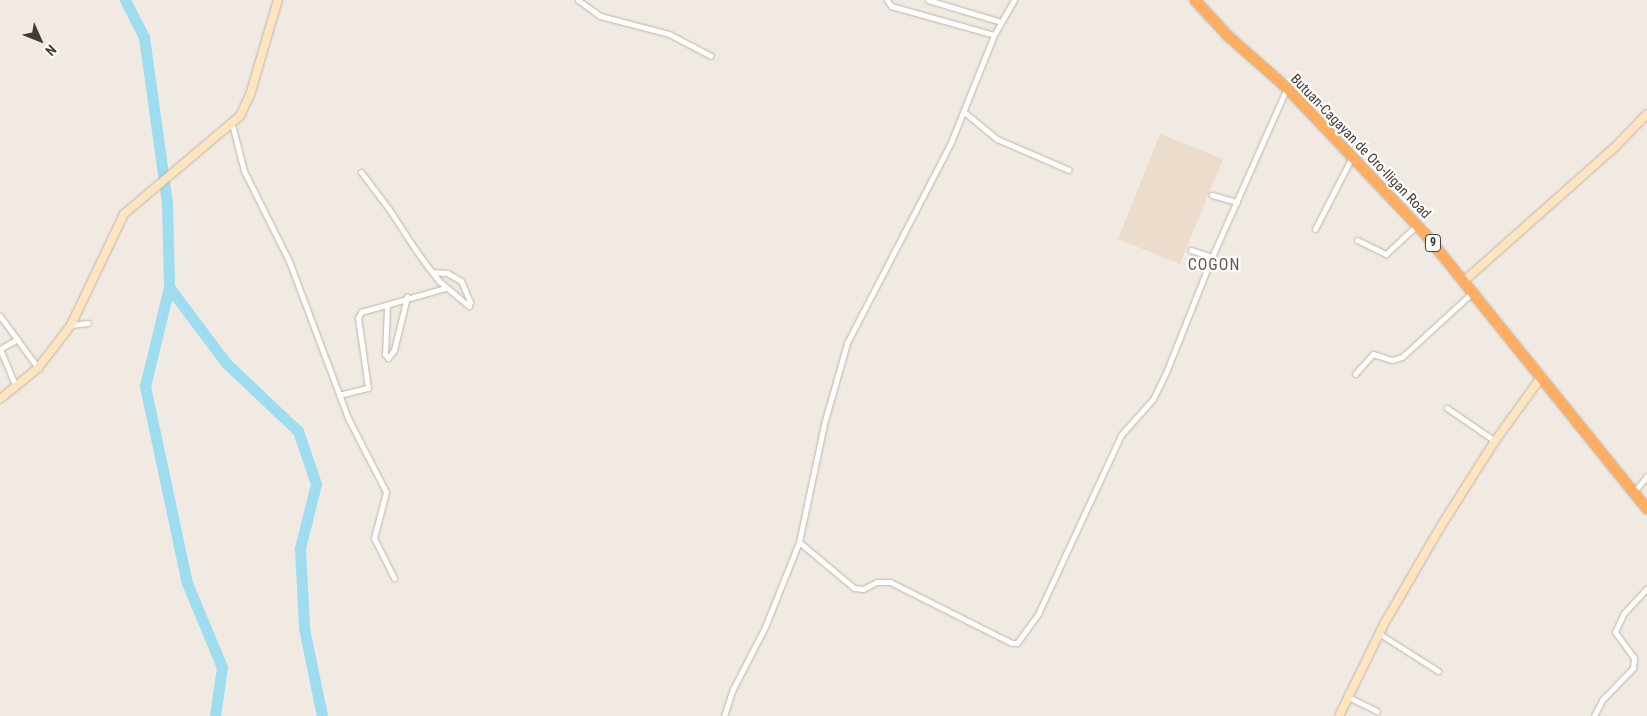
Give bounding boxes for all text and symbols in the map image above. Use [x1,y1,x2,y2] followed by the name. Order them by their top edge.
[15,15,65,65] north arrow
[42,42,60,59] text: N
[1287,70,1435,222] street label: Butuan-Cagayan de Oro-Iligan Road
[1424,234,1442,252] road number: 9
[1187,255,1241,275] district label: COGON

